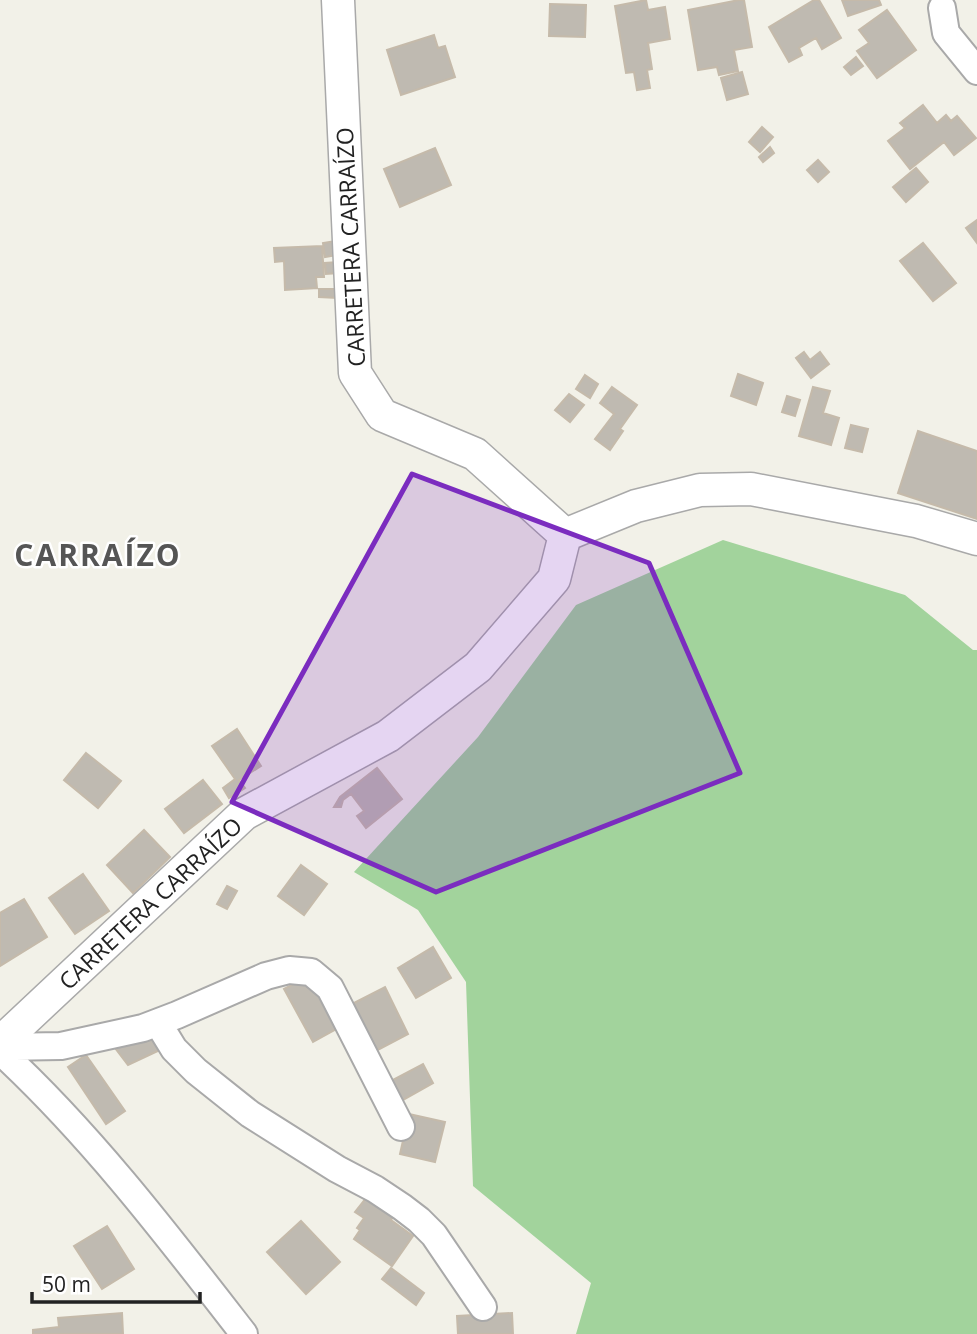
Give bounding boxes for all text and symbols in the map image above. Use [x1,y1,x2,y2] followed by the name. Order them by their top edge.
[328,126,372,368] street label: CARRETERA CARRAÍZO
[14,534,182,575] district label: CARRAÍZO
[51,810,249,996] street label: CARRETERA CARRAÍZO
[32,1260,200,1304] scale bar
[42,1270,91,1298] text: 50 m

